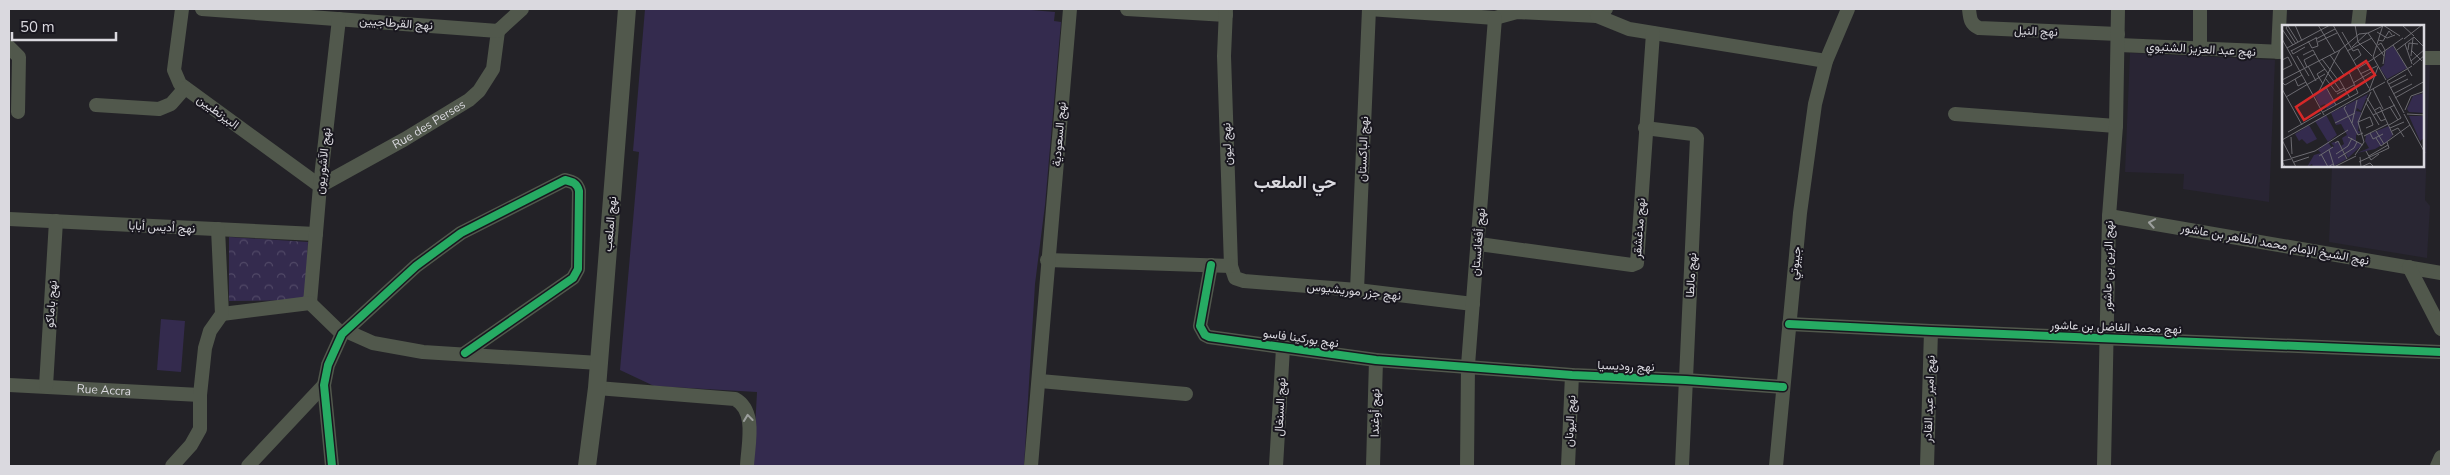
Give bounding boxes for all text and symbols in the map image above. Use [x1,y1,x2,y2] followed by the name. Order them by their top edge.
[12,10,116,42] scale bar
[359,12,433,35] street label: نهج القرطاجيين
[20,17,55,37] text: 50 m
[2014,22,2058,41] street label: نهج النيل
[2282,25,2425,168] inset map
[2146,38,2256,62] street label: نهج عبد العزيز الشتيوي
[194,91,242,133] street label: البيزنطيين
[389,96,468,152] street label: Rue des Perses
[1048,101,1071,167] street label: نهج السعودية
[1354,116,1373,182] street label: نهج الباكستان
[1218,122,1237,166] street label: نهج ليون
[312,127,335,195] street label: نهج الآشوريون
[1254,170,1336,197] district label: حي الملعب
[600,196,621,253] street label: نهج الملعب
[1629,197,1650,260] street label: نهج مدغشقر
[1467,207,1490,277] street label: نهج أفغانستان
[128,217,196,238] street label: نهج أديس أبابا
[2147,219,2156,229] one-way arrow
[2178,219,2370,269] street label: نهج الشيخ الإمام محمد الطاهر بن عاشور
[2099,220,2118,313] street label: نهج الزين بن عاشور
[1785,246,1807,281] street label: جيبوتي
[1682,252,1701,298] street label: نهج مالطا
[1306,278,1402,305] street label: نهج جزر موريشيوس
[41,280,62,328] street label: نهج باماكو
[2049,317,2182,338] street label: نهج محمد الفاضل بن عاشور
[1262,325,1340,352] street label: نهج بوركينا فاسو
[1919,355,1940,444] street label: نهج امير عبد القادر
[1597,357,1655,376] street label: نهج روديسيا
[1270,377,1291,437] street label: نهج السنغال
[76,381,132,399] street label: Rue Accra
[1367,389,1384,437] street label: نهج أوغندا
[1561,395,1580,447] street label: نهج اليونان
[743,413,754,421] one-way arrow

